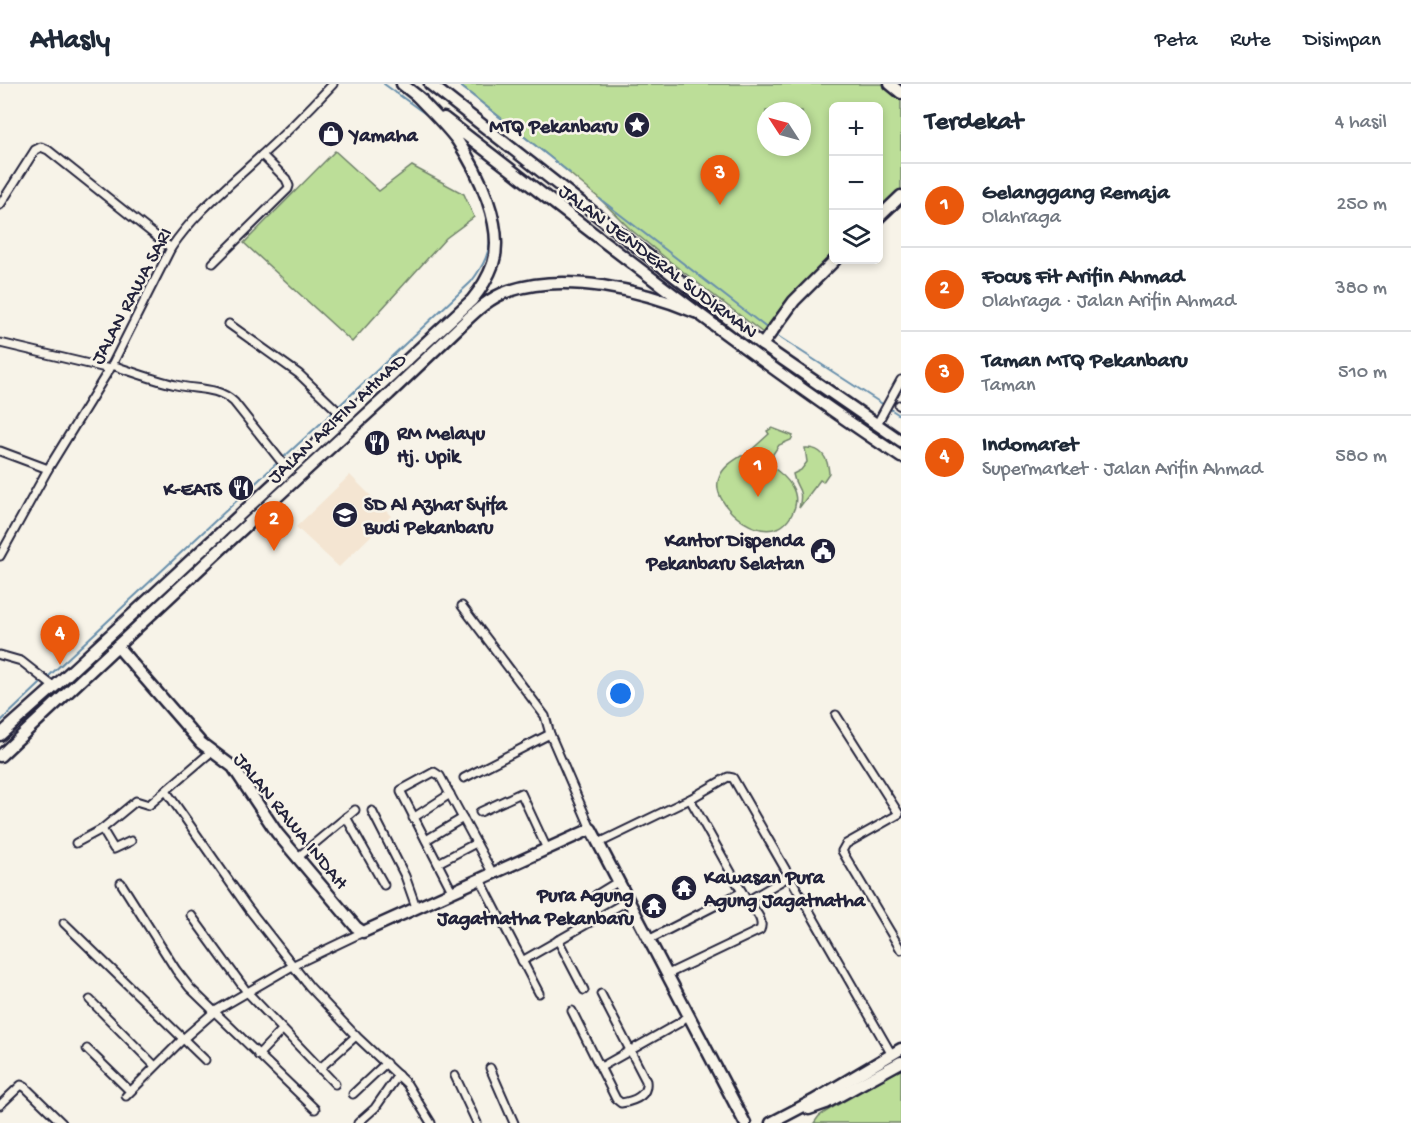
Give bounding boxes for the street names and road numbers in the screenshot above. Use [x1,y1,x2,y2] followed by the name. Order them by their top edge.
[553,180,761,345] street label: JALAN JENDERAL SUDIRMAN
[87,224,179,369] street label: JALAN RAWA SARI
[264,349,413,490] street label: JALAN ARIFIN AHMAD
[227,749,352,896] street label: JALAN RAWA INDAH

